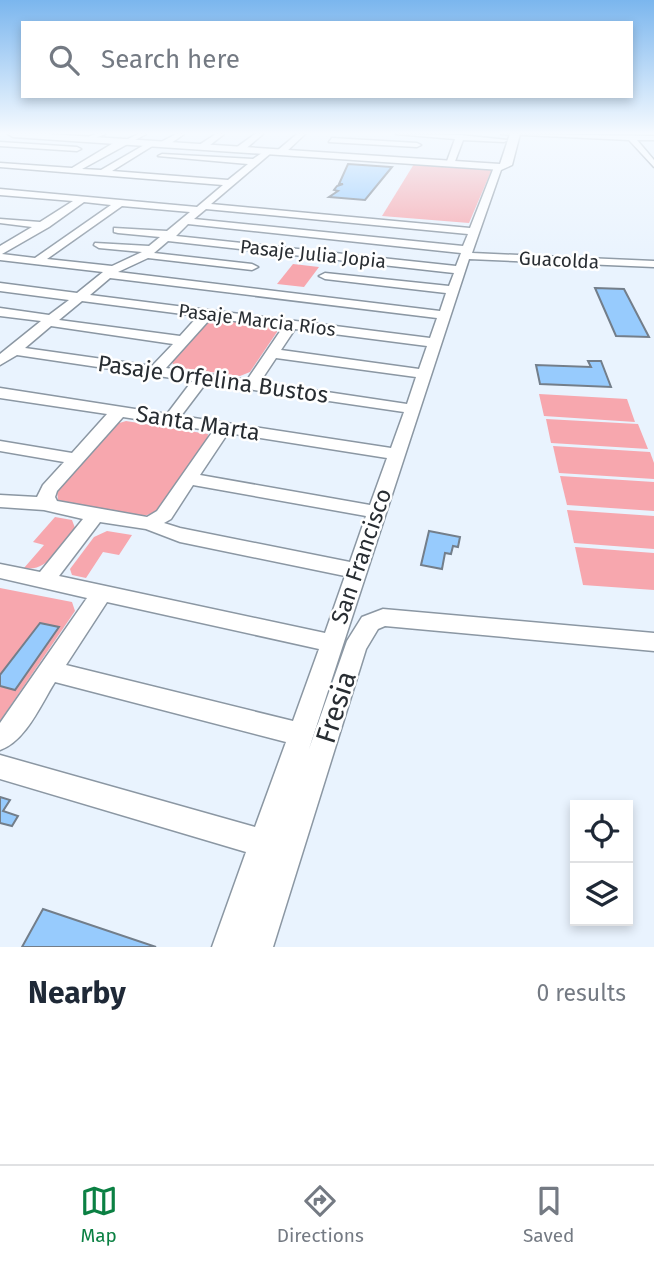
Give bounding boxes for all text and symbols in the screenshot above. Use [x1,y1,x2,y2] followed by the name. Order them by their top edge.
[21,21,633,98] search box
[45,41,83,79] icon: search
[101,44,240,75] text: Search here
[239,235,387,273] street label: Pasaje Julia Jopia
[518,246,600,274] street label: Guacolda
[177,299,337,341] street label: Pasaje Marcia Ríos
[96,349,330,409] street label: Pasaje Orfelina Bustos
[134,399,262,447] street label: Santa Marta
[325,485,397,627] street label: San Francisco
[309,667,363,747] street label: Fresia
[570,800,633,926] map controls
[570,800,633,863] button: locate
[570,863,633,926] button: layers
[28,975,126,1011] text: Nearby
[536,979,626,1007] text: 0 results
[80,1182,118,1247] tab: Map
[277,1182,364,1247] tab: Directions
[523,1182,574,1247] tab: Saved

